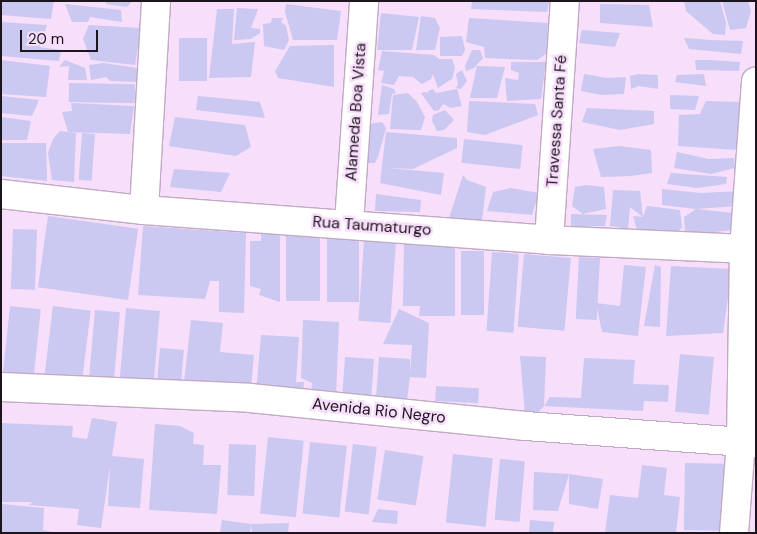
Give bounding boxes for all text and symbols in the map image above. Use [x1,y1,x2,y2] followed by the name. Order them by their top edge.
[22,20,100,52] scale bar
[28,29,64,49] text: 20 m
[342,42,370,182] street label: Alameda Boa Vista
[543,54,571,188] street label: Travessa Santa Fé
[312,212,432,240] street label: Rua Taumaturgo
[311,394,447,428] street label: Avenida Rio Negro

